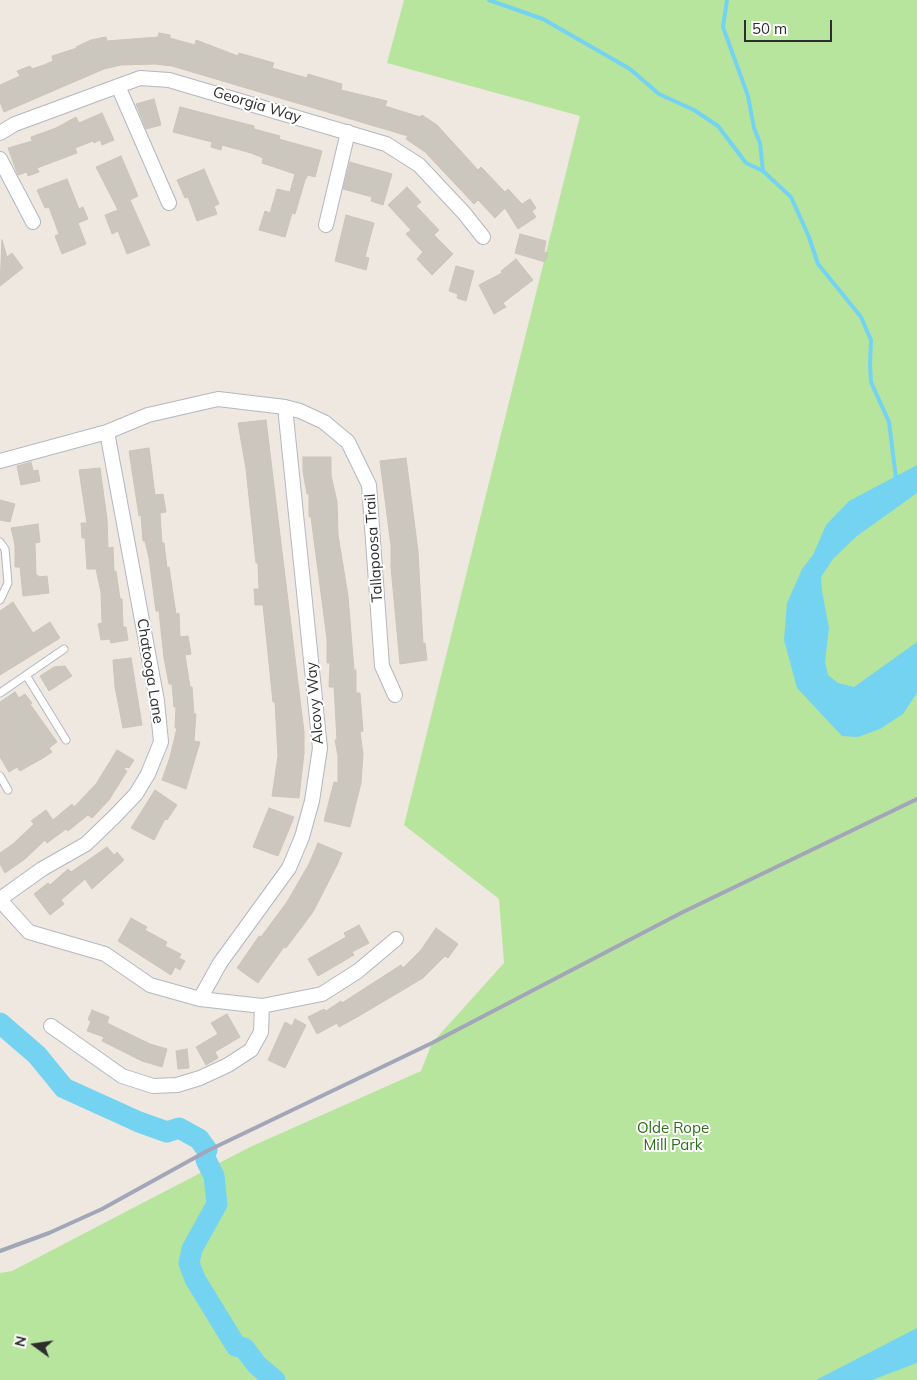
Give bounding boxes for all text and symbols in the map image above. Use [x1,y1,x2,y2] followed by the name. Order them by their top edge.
[747,10,834,42] scale bar
[752,19,787,38] text: 50 m
[211,83,303,127] street label: Georgia Way
[361,493,387,603] street label: Tallapoosa Trail
[133,617,167,725] street label: Chatooga Lane
[302,661,328,745] street label: Alcovy Way
[637,1119,709,1154] park label: Olde Rope Mill Park
[10,1320,60,1370] north arrow
[10,1334,30,1349] text: N

